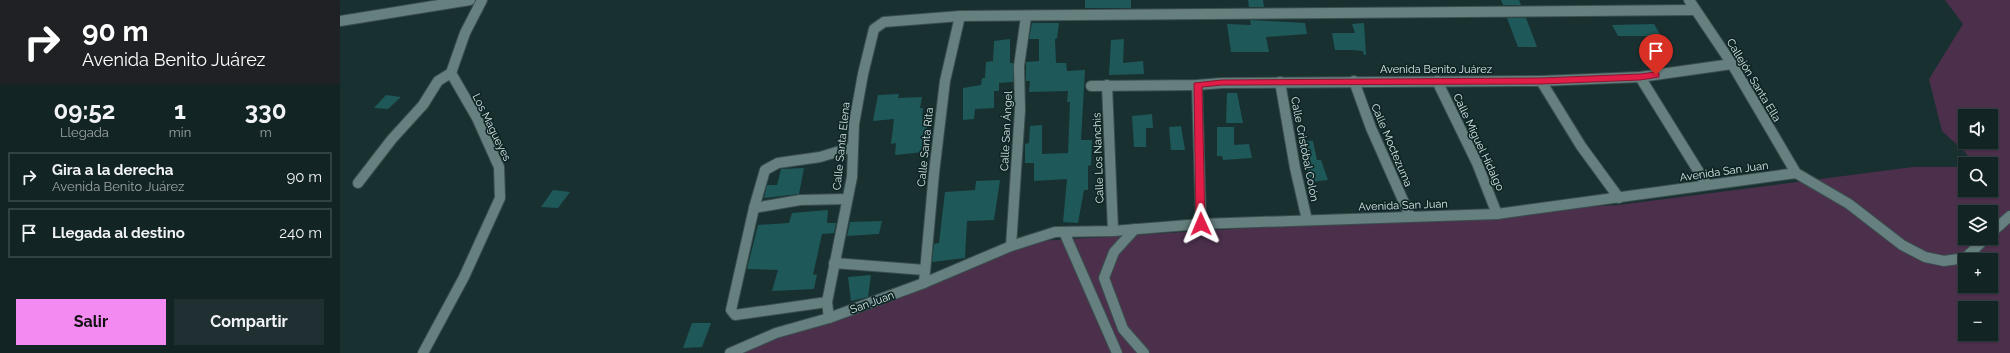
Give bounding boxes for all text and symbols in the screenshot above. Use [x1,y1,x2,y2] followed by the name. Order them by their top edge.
[82,15,148,48] text: 90 m
[16,16,68,68] icon: right
[1639,34,1673,75] pin
[1724,36,1783,124] street label: Callejón Santa Ella
[1645,40,1667,62] icon: arrive
[82,49,265,70] text: Avenida Benito Juárez
[1380,63,1493,76] street label: Avenida Benito Juárez
[997,90,1015,172] street label: Calle San Ángel
[470,91,514,163] street label: Los Magueyes
[1450,92,1507,193] street label: Calle Miguel Hidalgo
[54,96,115,125] text: 09:52
[174,96,186,125] text: 1
[245,96,286,125] text: 330
[1288,96,1321,203] street label: Calle Cristóbal Colón
[830,101,853,191] street label: Calle Santa Elena
[1368,102,1415,189] street label: Calle Moctezuma
[915,107,936,187] street label: Calle Santa Rita
[1958,109,1998,341] map controls
[1958,109,1998,149] button: sound
[1090,112,1107,204] street label: Calle Los Nanchis
[60,125,109,140] text: Llegada
[169,125,191,140] text: min
[260,125,272,140] text: m
[1958,157,1998,197] button: search
[1679,159,1769,184] street label: Avenida San Juan
[52,161,173,179] text: Gira a la derecha
[18,166,40,188] icon: right
[286,168,322,186] text: 90 m
[52,179,185,194] text: Avenida Benito Juárez
[1358,197,1448,214] street label: Avenida San Juan
[1180,203,1222,245] position arrow
[1958,205,1998,245] button: layers
[18,222,40,244] icon: arrive
[52,224,185,242] text: Llegada al destino
[279,224,322,242] text: 240 m
[1958,253,1998,293] button: +
[848,289,896,316] street label: San Juan
[16,299,166,345] button: Salir
[174,299,324,345] button: Compartir
[1958,301,1998,341] button: −

